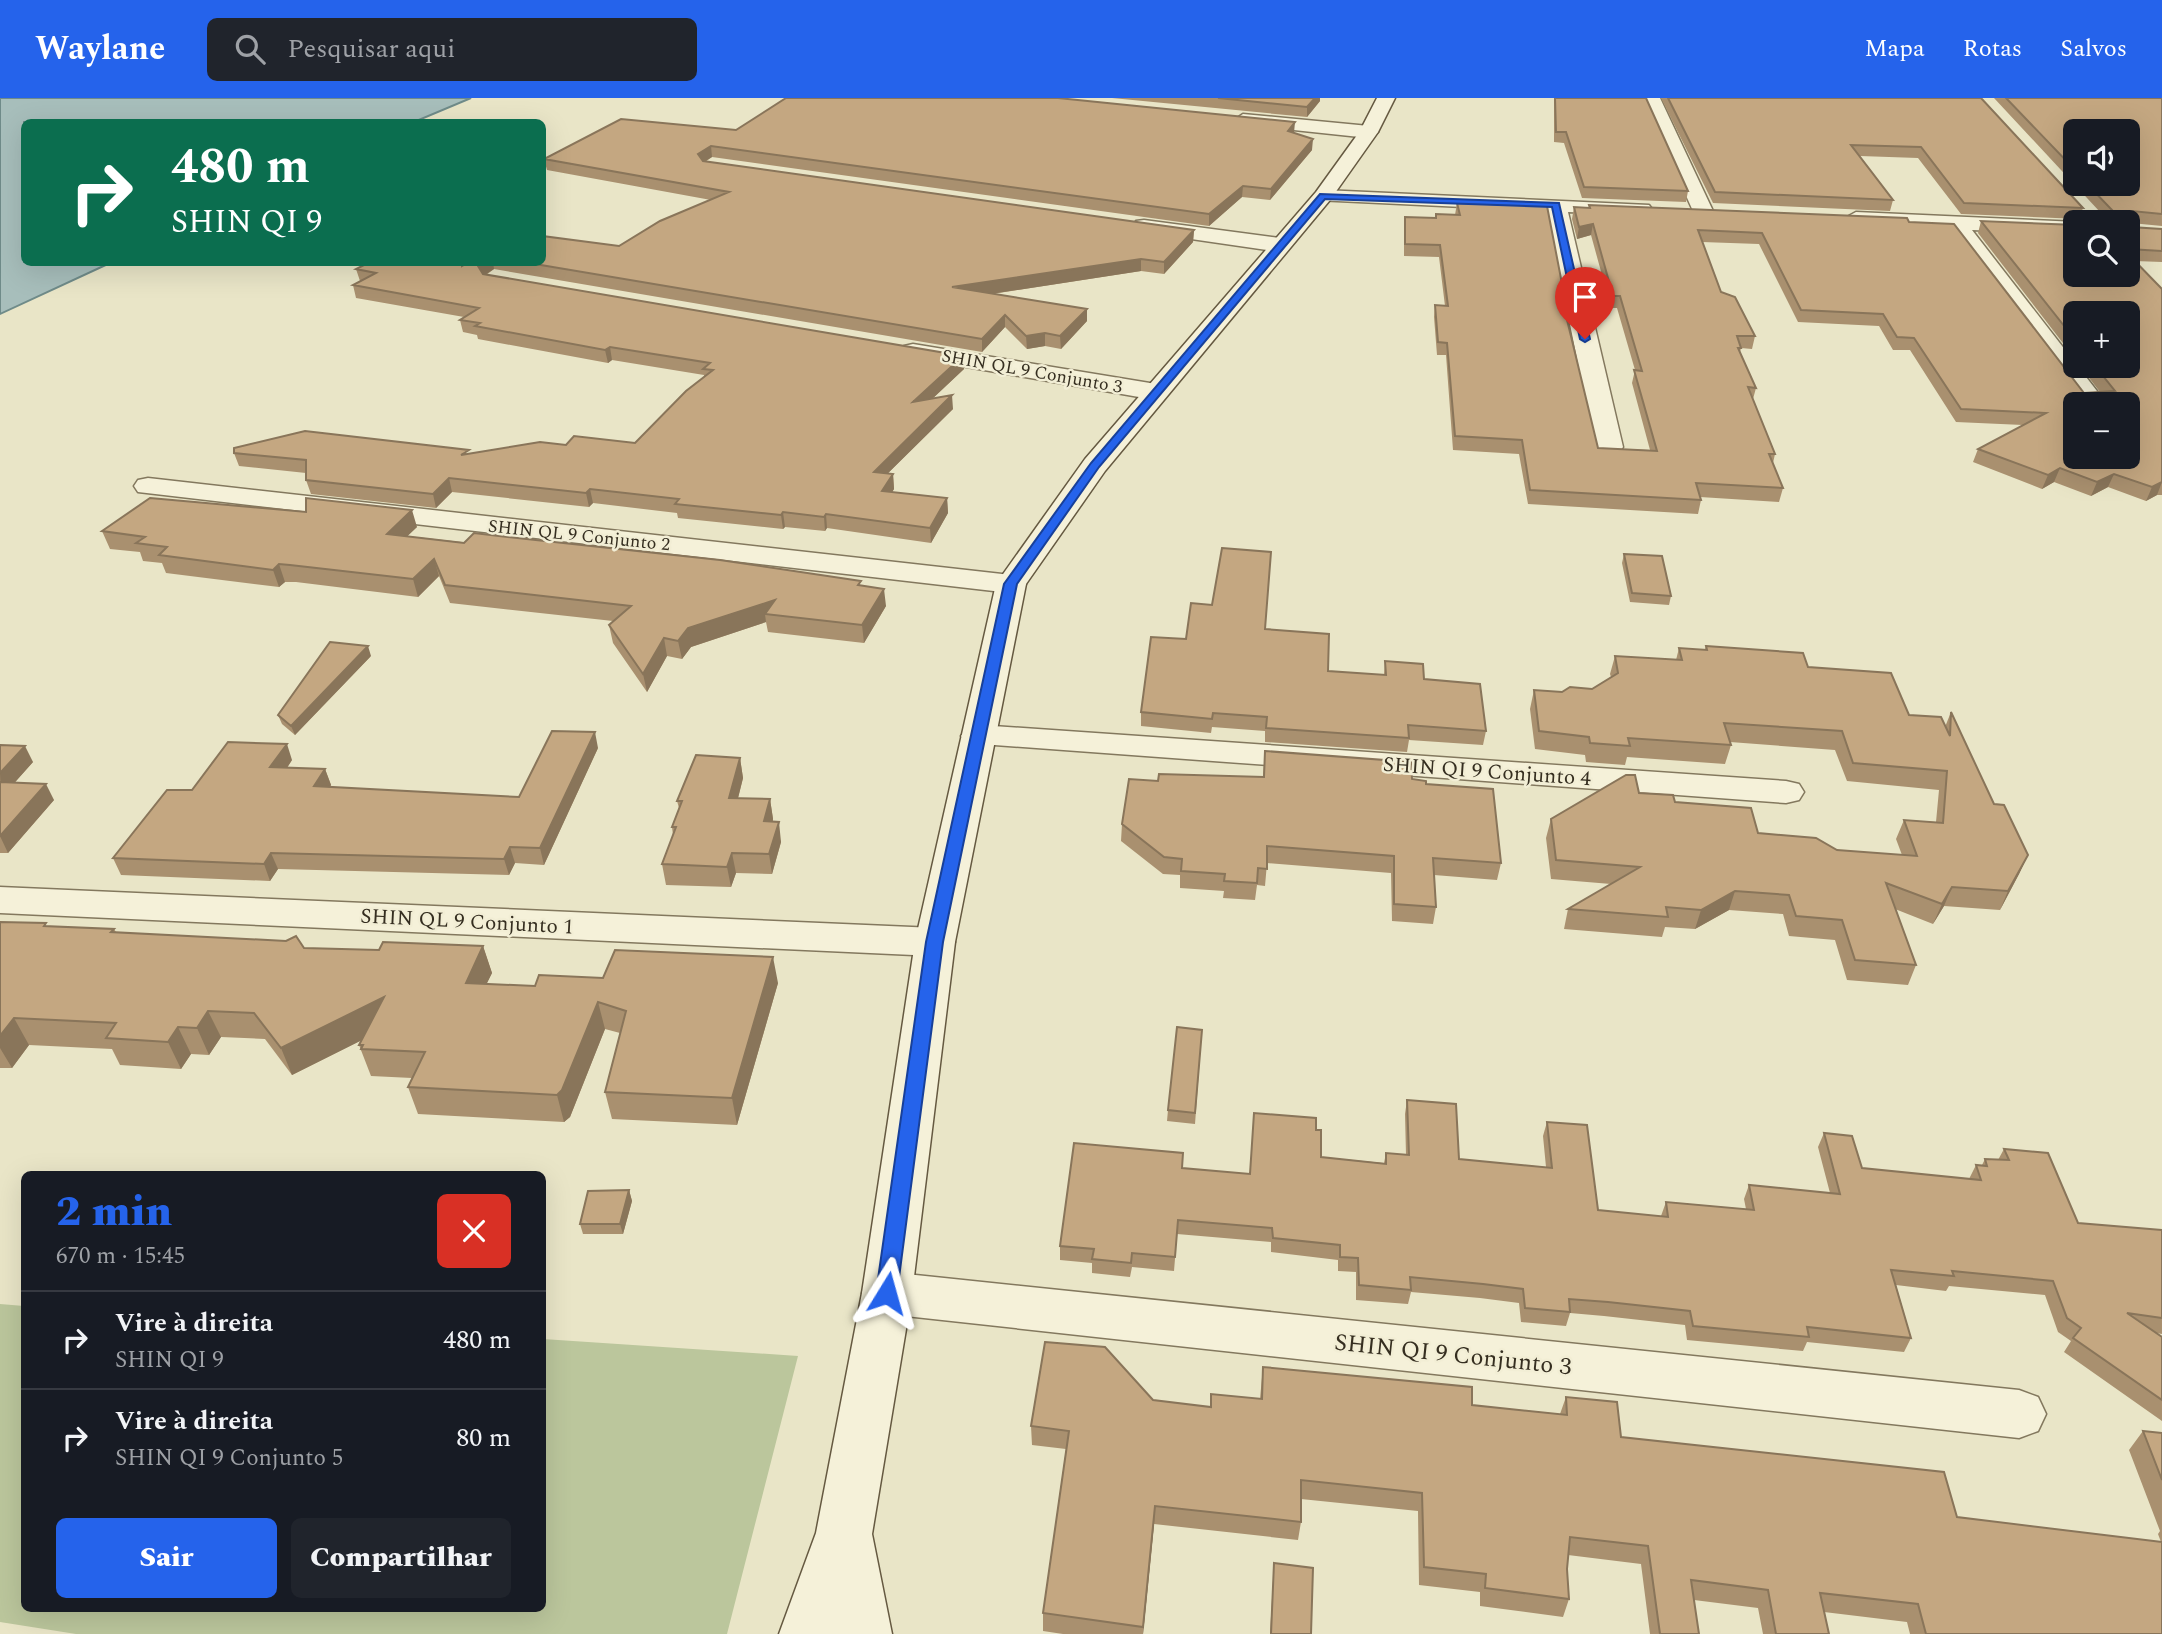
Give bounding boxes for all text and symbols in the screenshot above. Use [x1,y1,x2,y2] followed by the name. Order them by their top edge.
[207,18,697,81] search box
[35,24,165,74] text: Waylane
[287,29,455,69] text: Pesquisar aqui
[231,30,269,68] icon: search
[1865,31,1925,67] text: Mapa
[1963,31,2022,67] text: Rotas
[2060,31,2127,67] text: Salvos
[2063,119,2140,469] map controls
[2063,119,2140,196] button: sound
[171,130,310,205] text: 480 m
[56,147,147,238] icon: right
[171,198,322,247] text: SHIN QI 9
[2063,210,2140,287] button: search
[1555,267,1615,339] pin
[1566,278,1604,316] icon: arrive
[2063,301,2140,378] button: +
[939,342,1124,401] street label: SHIN QL 9 Conjunto 3
[2063,392,2140,469] button: −
[487,513,671,558] street label: SHIN QL 9 Conjunto 2
[1382,749,1592,795] street label: SHIN QI 9 Conjunto 4
[360,900,574,944] street label: SHIN QL 9 Conjunto 1
[56,1181,172,1244] text: 2 min
[437,1194,511,1268] button: close
[56,1239,185,1274] text: 670 m · 15:45
[850,1256,924,1330] position arrow
[115,1303,273,1343] text: Vire à direita
[443,1320,511,1360] text: 480 m
[56,1321,94,1359] icon: right
[1333,1325,1573,1385] street label: SHIN QI 9 Conjunto 3
[115,1343,224,1378] text: SHIN QI 9
[115,1401,273,1441] text: Vire à direita
[456,1418,511,1458] text: 80 m
[56,1419,94,1457] icon: right
[115,1441,343,1476] text: SHIN QI 9 Conjunto 5
[56,1518,277,1598] button: Sair
[291,1518,511,1598] button: Compartilhar

